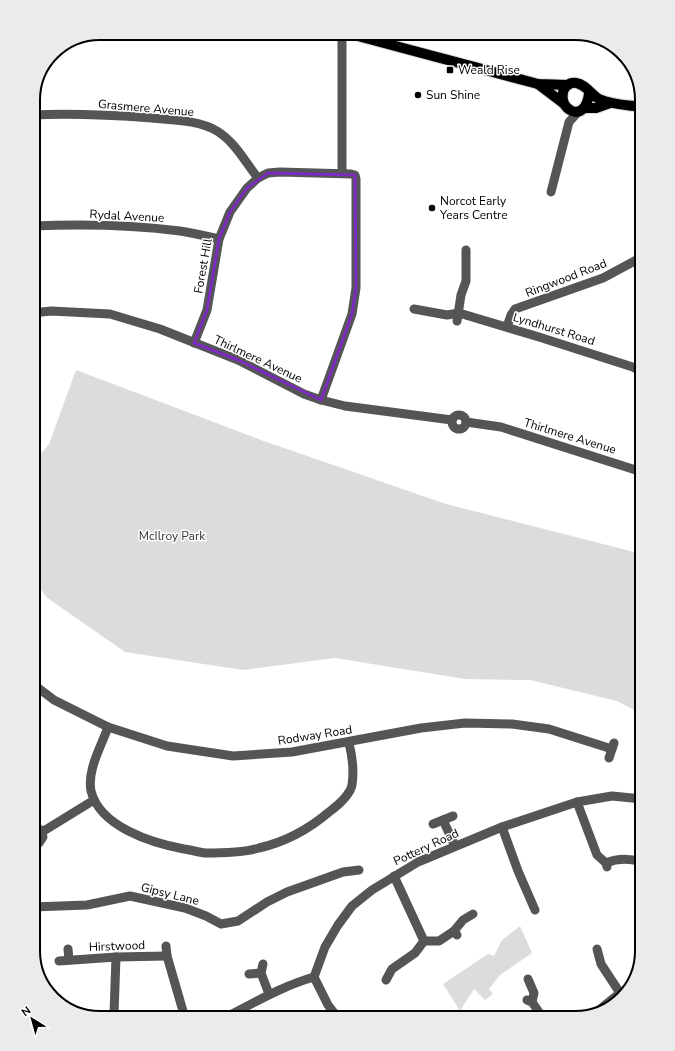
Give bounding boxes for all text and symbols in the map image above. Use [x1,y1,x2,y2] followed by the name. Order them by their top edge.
[458,62,520,78] place label: Weald Rise
[445,65,455,75] marker: Weald Rise
[426,87,480,103] place label: Sun Shine
[413,90,423,100] marker: Sun Shine
[97,96,195,120] street label: Grasmere Avenue
[439,193,508,223] place label: Norcot Early Years Centre
[427,203,437,213] marker: Norcot Early Years Centre
[89,206,165,226] street label: Rydal Avenue
[190,237,216,295] street label: Forest Hill
[523,255,609,301] street label: Ringwood Road
[511,309,597,349] street label: Lyndhurst Road
[211,331,305,387] street label: Thirlmere Avenue
[522,414,618,458] street label: Thirlmere Avenue
[139,528,206,544] park label: McIlroy Park
[277,721,353,749] street label: Rodway Road
[391,825,461,869] street label: Pottery Road
[139,879,201,909] street label: Gipsy Lane
[88,937,146,955] street label: Hirstwood
[12,999,52,1039] north arrow
[18,1003,34,1020] text: N

